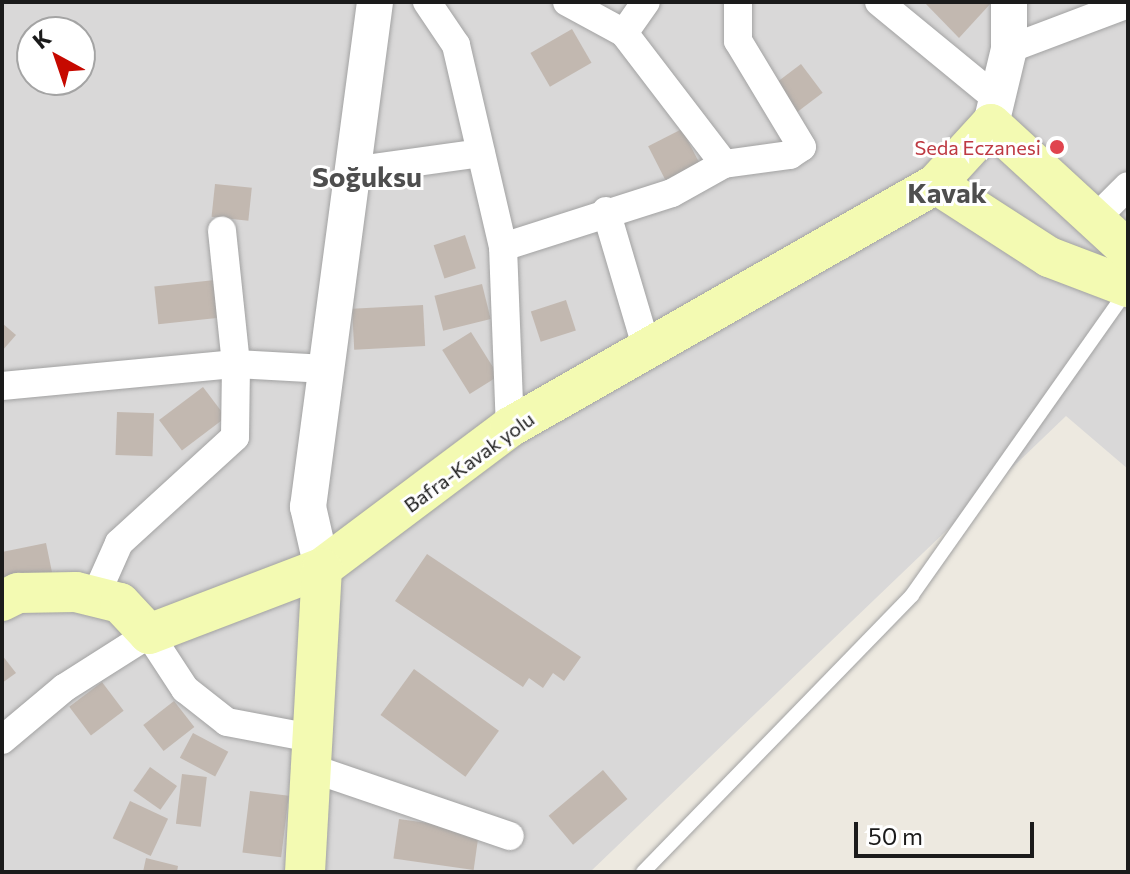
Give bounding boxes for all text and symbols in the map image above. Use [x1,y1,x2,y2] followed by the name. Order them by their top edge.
[16,16,96,96] north arrow
[27,23,56,54] text: K
[914,135,1041,159] place label: Seda Eczanesi
[1048,138,1066,156] marker: Seda Eczanesi
[312,159,422,193] district label: Soğuksu
[907,175,987,209] district label: Kavak
[399,407,539,517] street label: Bafra-Kavak yolu
[858,806,1038,856] scale bar
[868,821,923,850] text: 50 m

